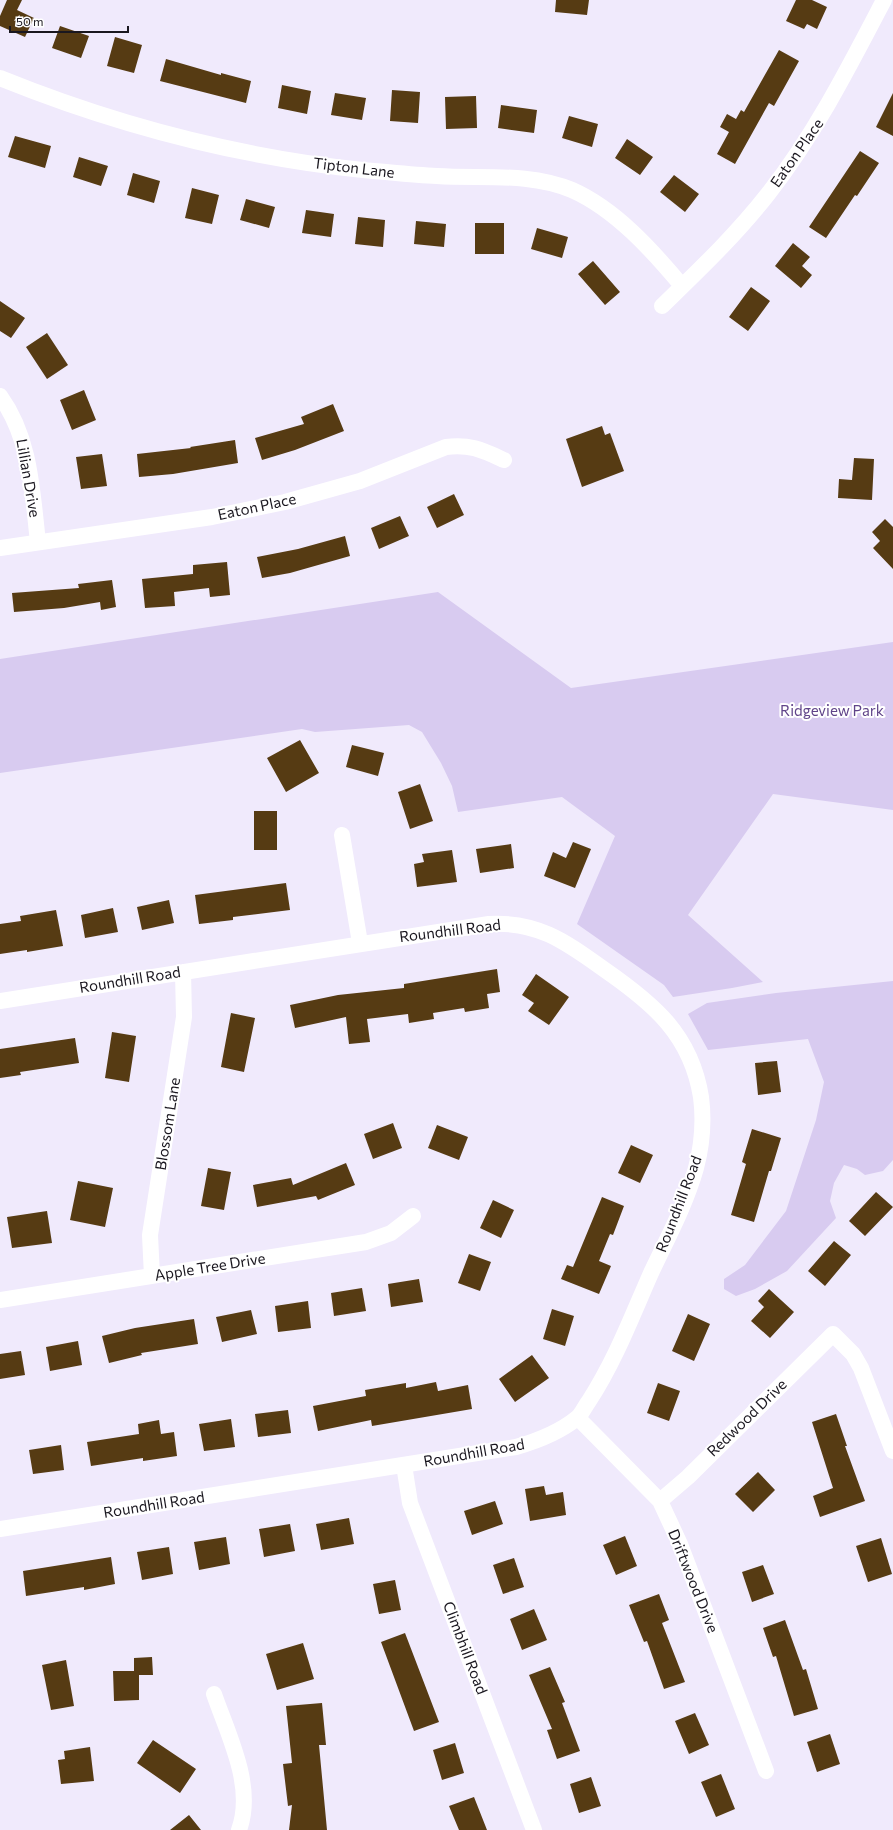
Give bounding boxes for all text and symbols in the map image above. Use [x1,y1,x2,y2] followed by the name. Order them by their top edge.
[10,8,128,34] scale bar
[16,14,44,28] text: 50 m
[766,115,826,190] street label: Eaton Place
[313,153,396,181] street label: Tipton Lane
[13,437,45,519] street label: Lillian Drive
[216,489,298,523] street label: Eaton Place
[780,701,884,719] park label: Ridgeview Park
[398,915,502,945] street label: Roundhill Road
[78,962,182,996] street label: Roundhill Road
[151,1076,183,1172] street label: Blossom Lane
[651,1153,705,1255] street label: Roundhill Road
[153,1248,267,1284] street label: Apple Tree Drive
[703,1375,790,1460] street label: Redwood Drive
[422,1434,526,1470] street label: Roundhill Road
[102,1487,206,1521] street label: Roundhill Road
[665,1526,723,1635] street label: Driftwood Drive
[440,1599,492,1697] street label: Climbhill Road

